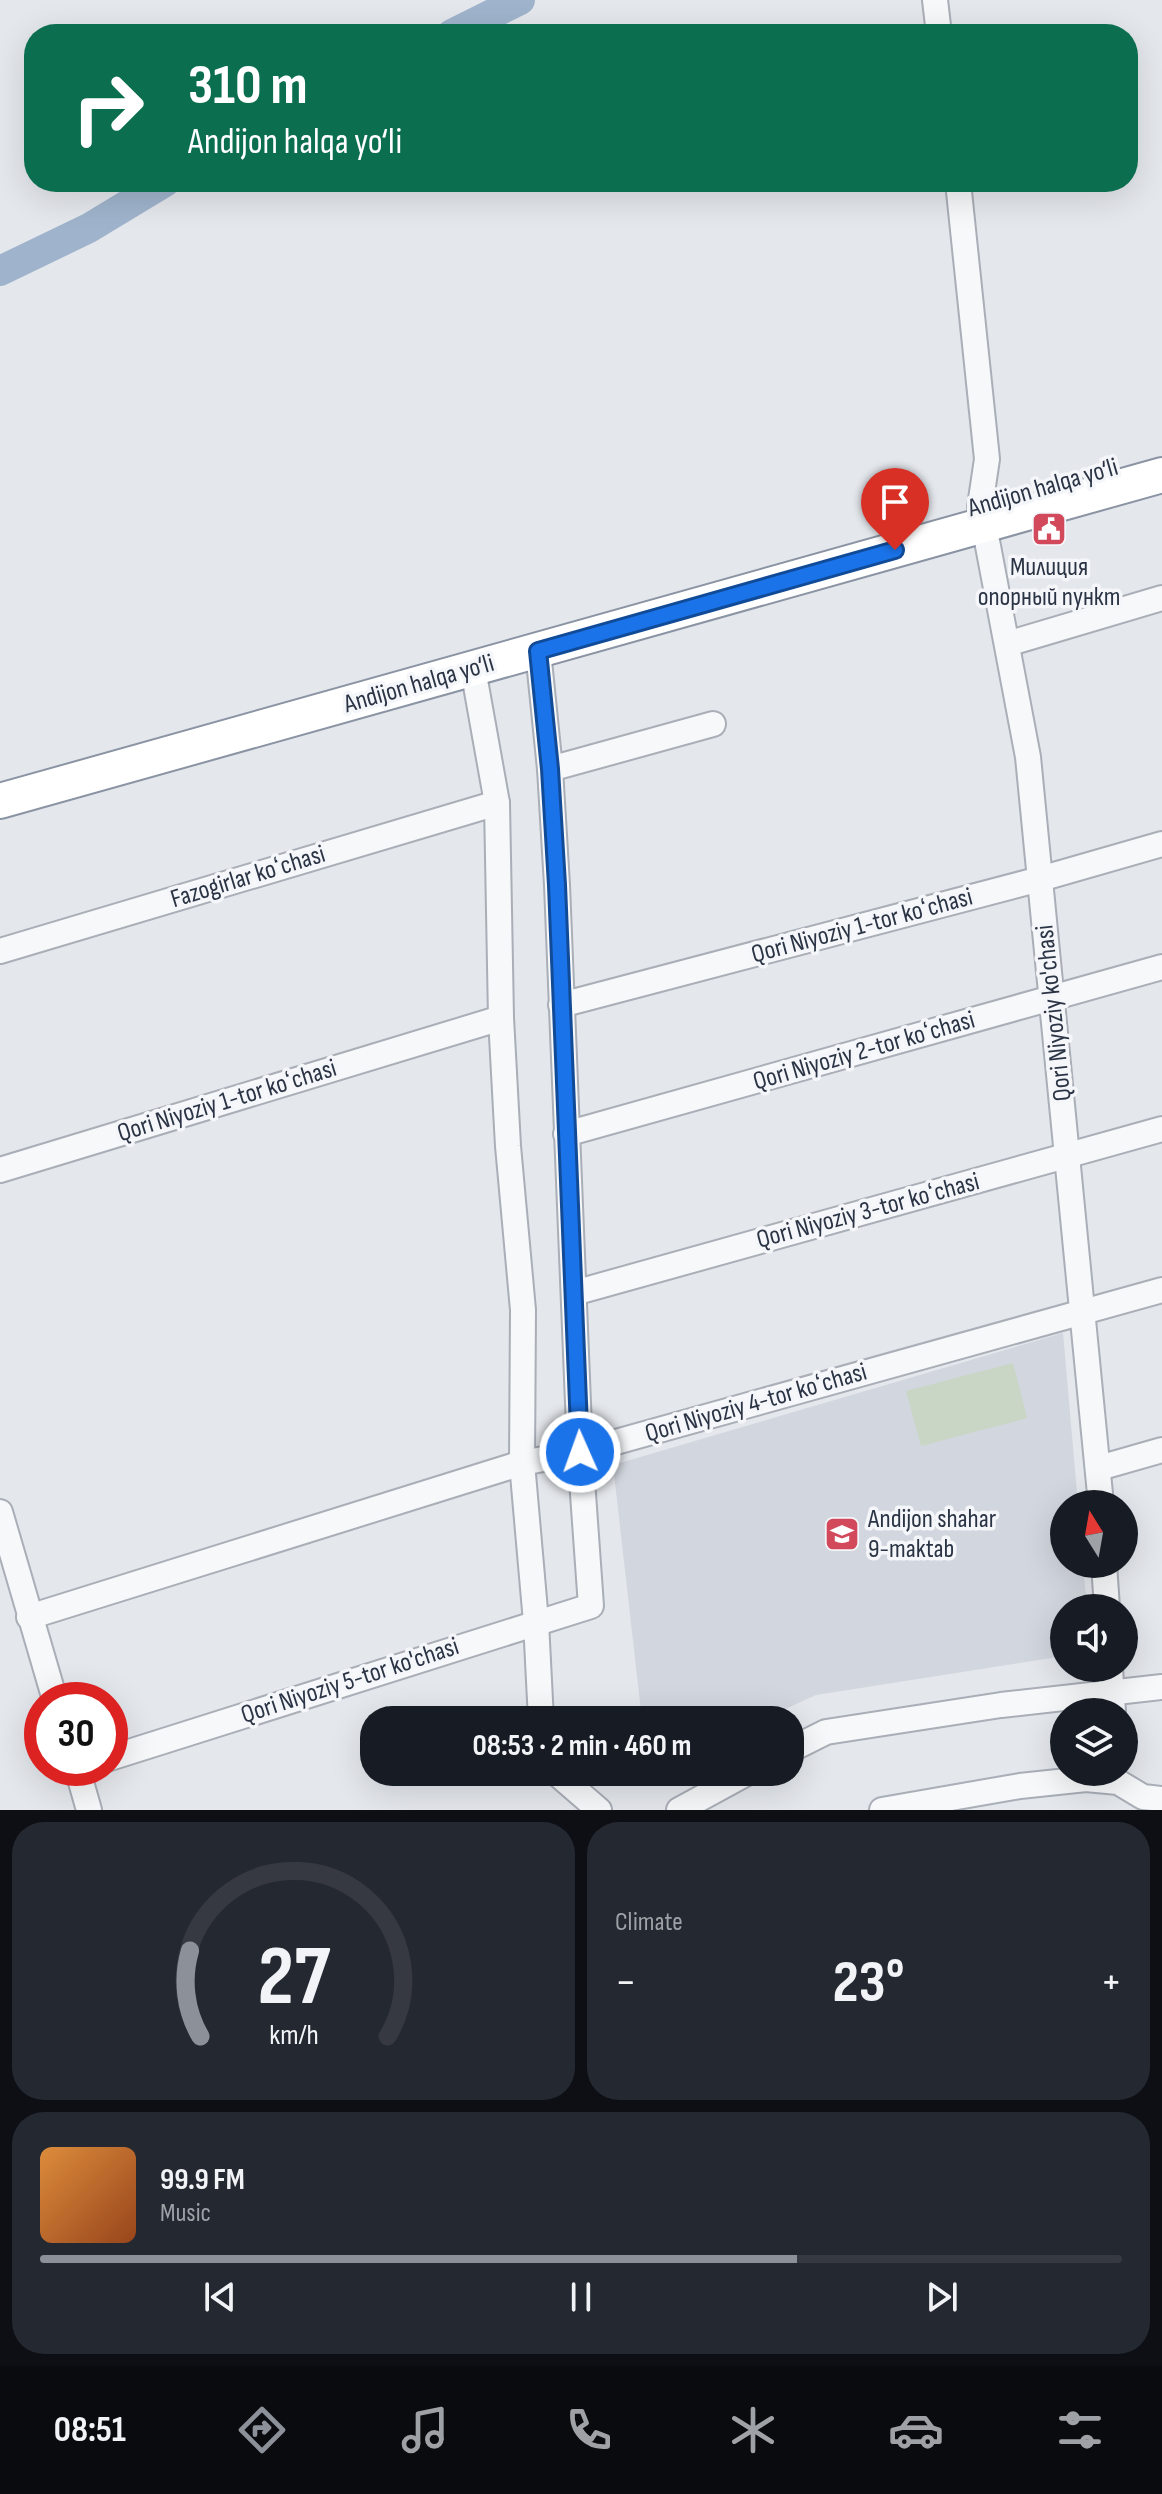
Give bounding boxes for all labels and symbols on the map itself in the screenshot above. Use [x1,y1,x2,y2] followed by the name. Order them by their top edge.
[963,452,1122,524] street label: Andijon halqa yo‘li
[861,468,929,550] pin
[1030,510,1068,548] public building icon: Милиция опорный пункт
[978,552,1120,613] place label: Милиция опорный пункт
[339,648,498,720] street label: Andijon halqa yo‘li
[167,839,329,915] street label: Fazogirlar koʻchasi
[748,882,976,970] street label: Qori Niyoziy 1-tor koʻchasi
[1029,923,1079,1103] street label: Qori Niyoziy ko'chasi
[750,1005,978,1097] street label: Qori Niyoziy 2-tor koʻchasi
[114,1053,340,1149] street label: Qori Niyoziy 1-tor koʻchasi
[753,1166,983,1256] street label: Qori Niyoziy 3-tor koʻchasi
[642,1357,870,1449] street label: Qori Niyoziy 4-tor koʻchasi
[538,1410,622,1494] position arrow
[1050,1490,1138,1578] north arrow
[867,1504,997,1565] place label: Andijon shahar 9-maktab
[823,1515,861,1553] school or university icon: Andijon shahar 9-maktab
[237,1631,463,1731] street label: Qori Niyoziy 5-tor ko'chasi
[24,1682,128,1786] speed limit sign: 30

